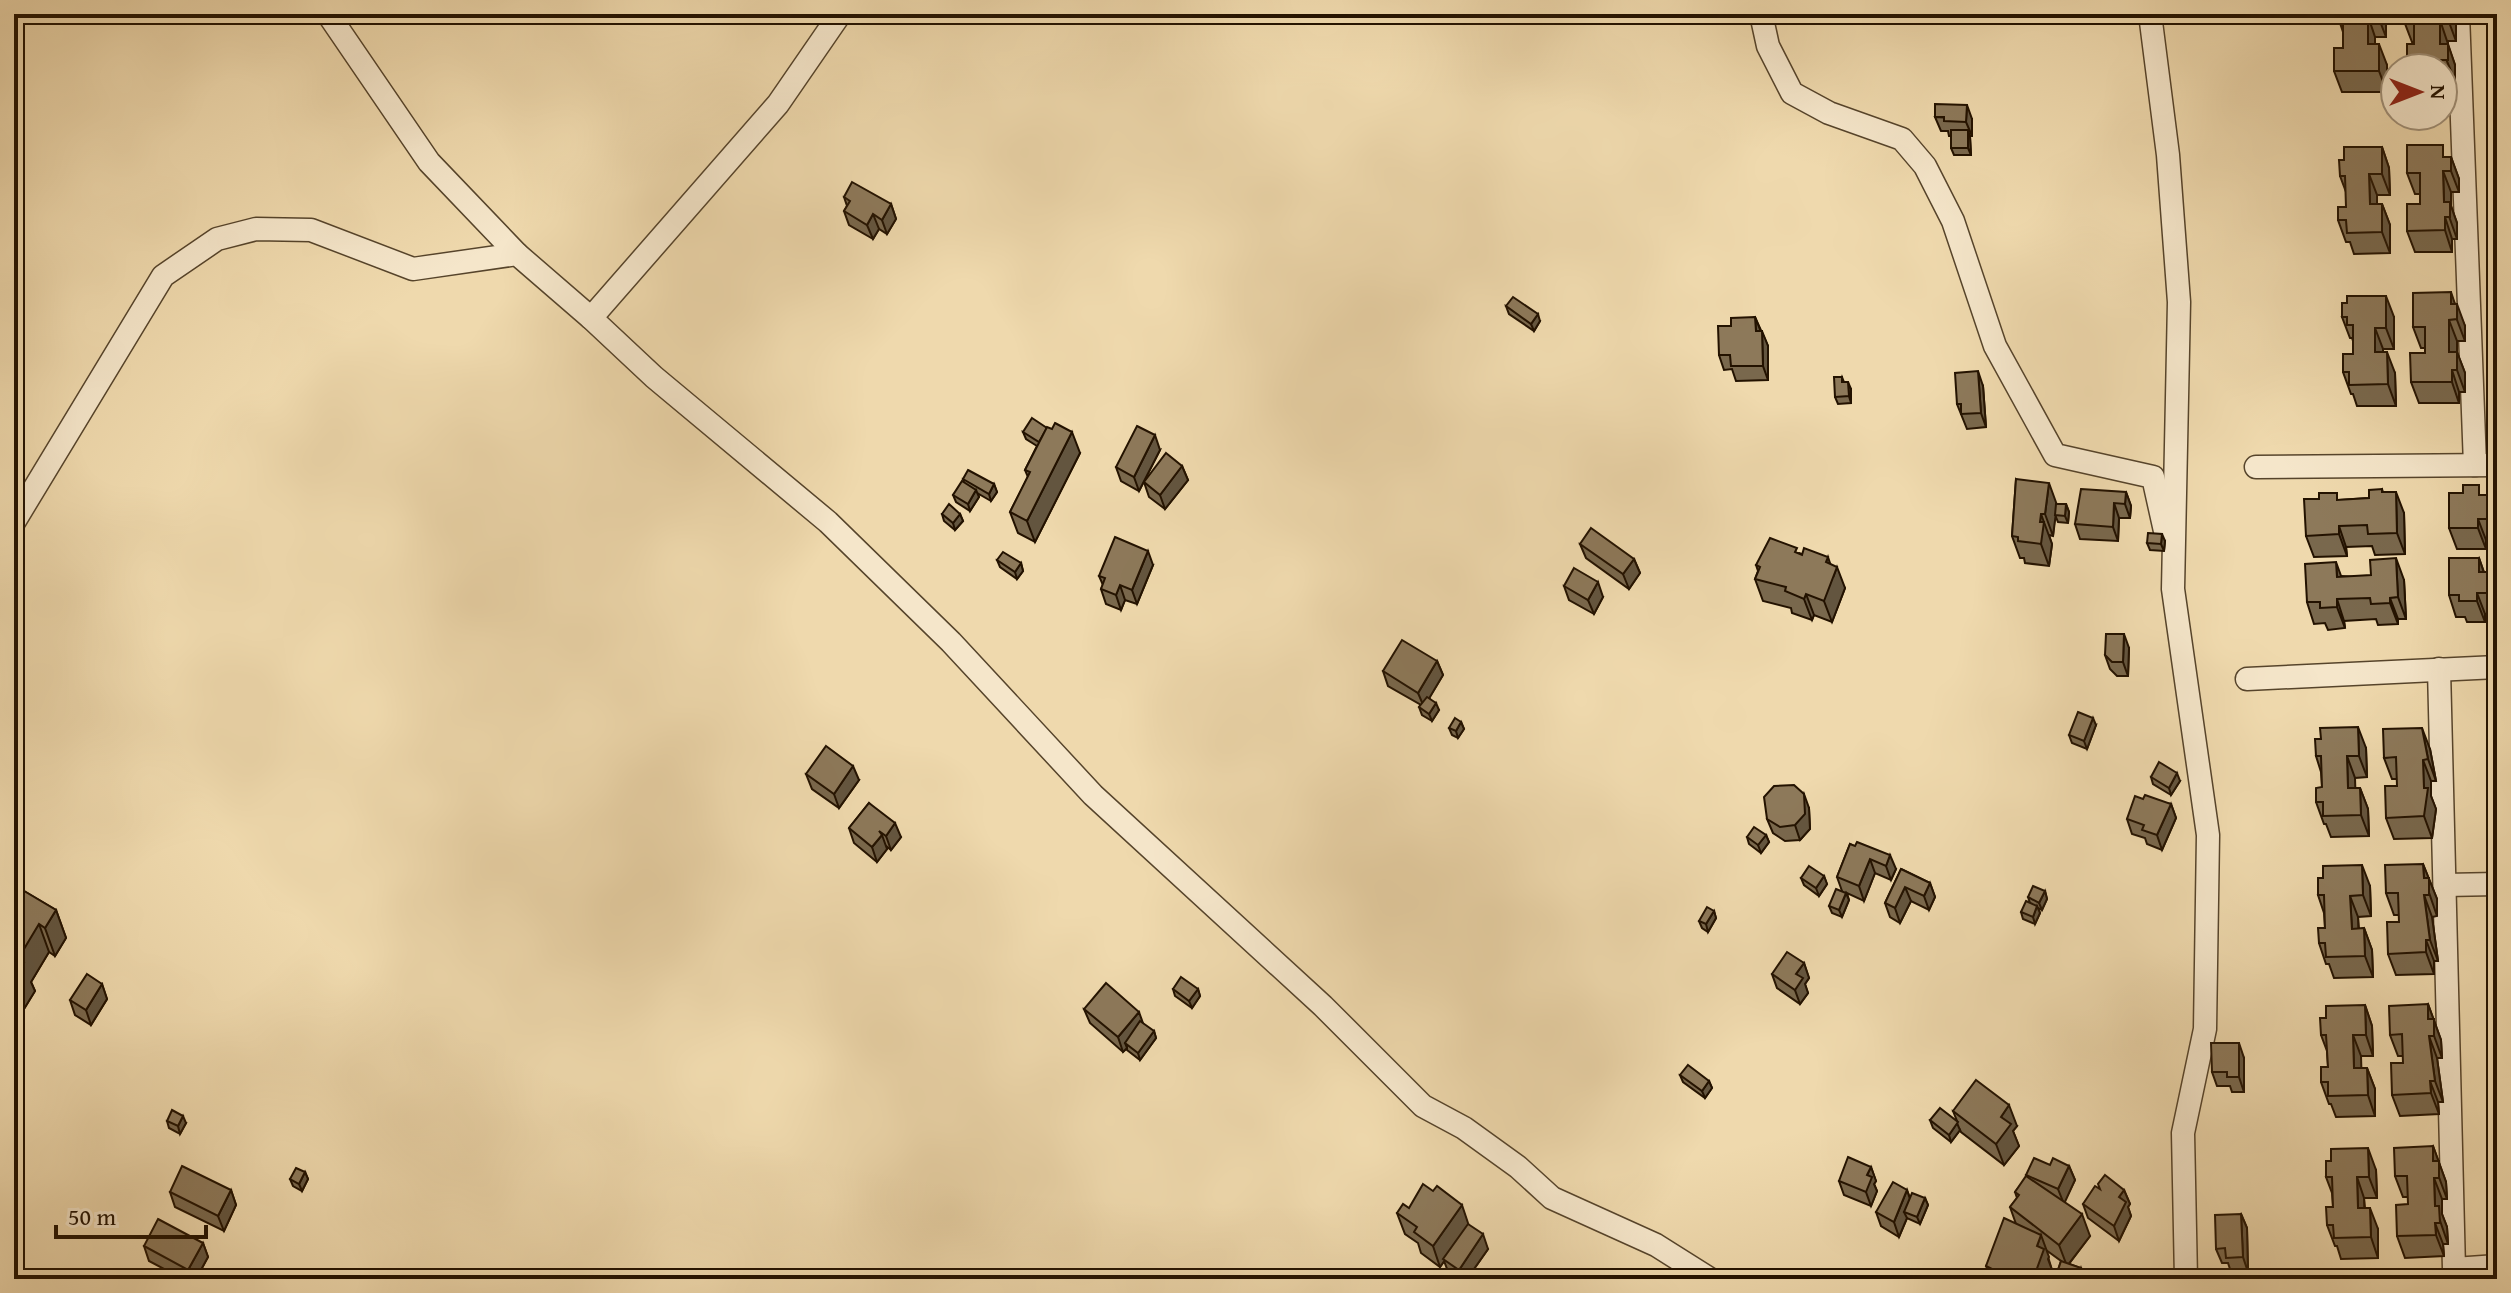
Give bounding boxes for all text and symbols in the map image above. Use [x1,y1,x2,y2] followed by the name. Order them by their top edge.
[2379,52,2459,132] north arrow
[2423,85,2455,100] text: N
[56,1189,206,1239] scale bar
[68,1199,116,1234] text: 50 m

